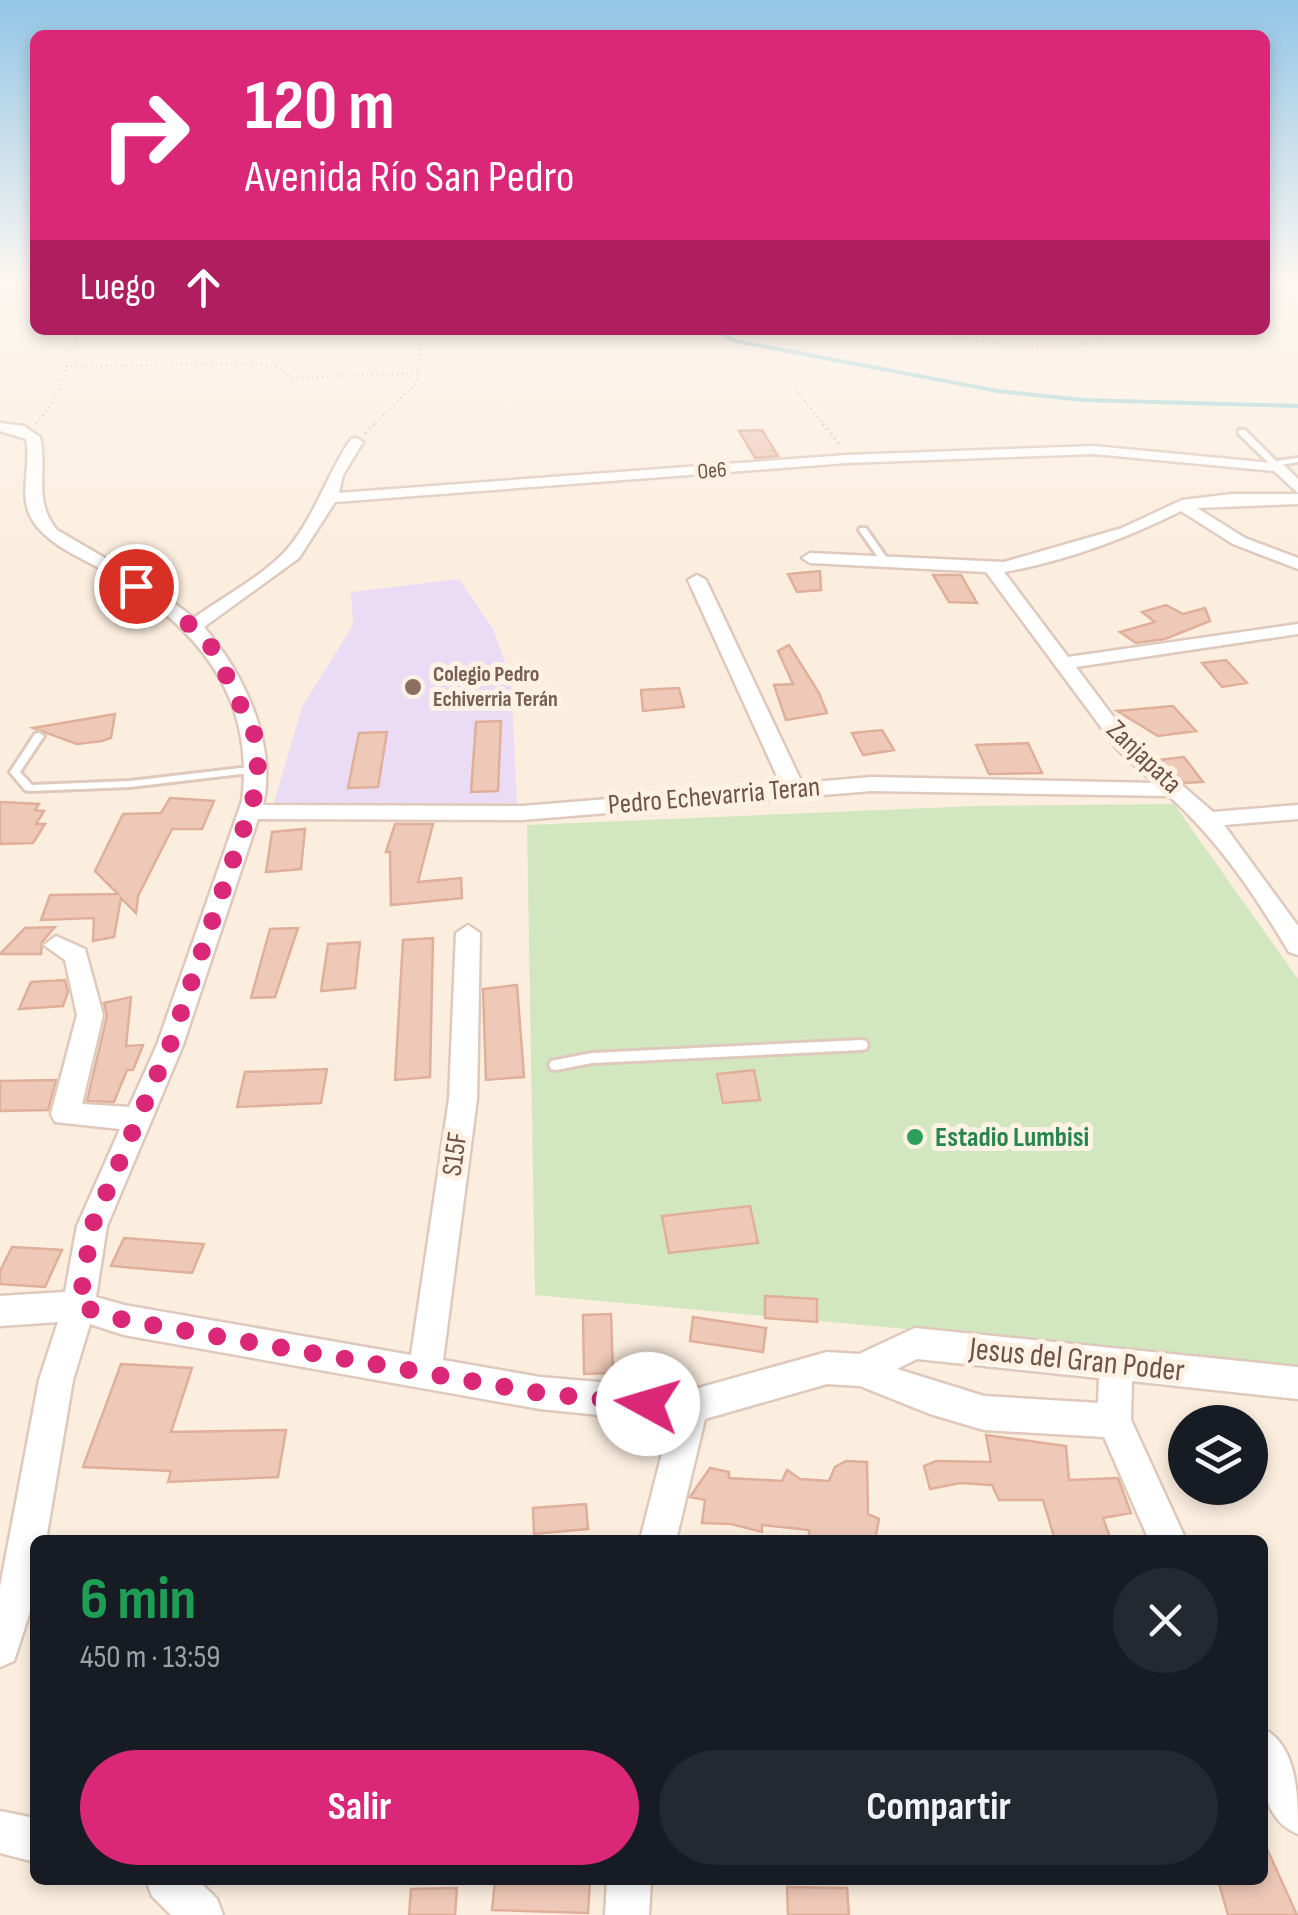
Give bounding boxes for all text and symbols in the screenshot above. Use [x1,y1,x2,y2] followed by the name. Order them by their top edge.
[245,65,395,149] text: 120 m
[80,70,210,200] icon: right
[245,150,574,205] text: Avenida Río San Pedro
[176,260,231,315] icon: ahead
[80,265,156,310] text: Luego
[696,456,728,486] street label: Oe6
[94,544,179,629] pin
[109,559,164,614] icon: arrive
[433,661,558,713] place label: Colegio Pedro Echiverria Terán
[402,676,424,698] marker: Colegio Pedro Echiverria Terán
[1100,713,1188,801] street label: Zanjapata
[607,770,821,822] street label: Pedro Echevarria Teran
[935,1121,1089,1154] place label: Estadio Lumbisi
[904,1126,926,1148] marker: Estadio Lumbisi
[436,1130,474,1178] street label: S15F
[967,1329,1187,1391] street label: Jesus del Gran Poder
[596,1352,700,1456] position arrow
[1168,1405,1268,1505] map controls
[1168,1405,1268,1505] button: layers
[80,1564,196,1636] text: 6 min
[1113,1568,1218,1673] button: close
[80,1638,220,1677] text: 450 m · 13:59
[80,1750,639,1865] button: Salir
[659,1750,1218,1865] button: Compartir

